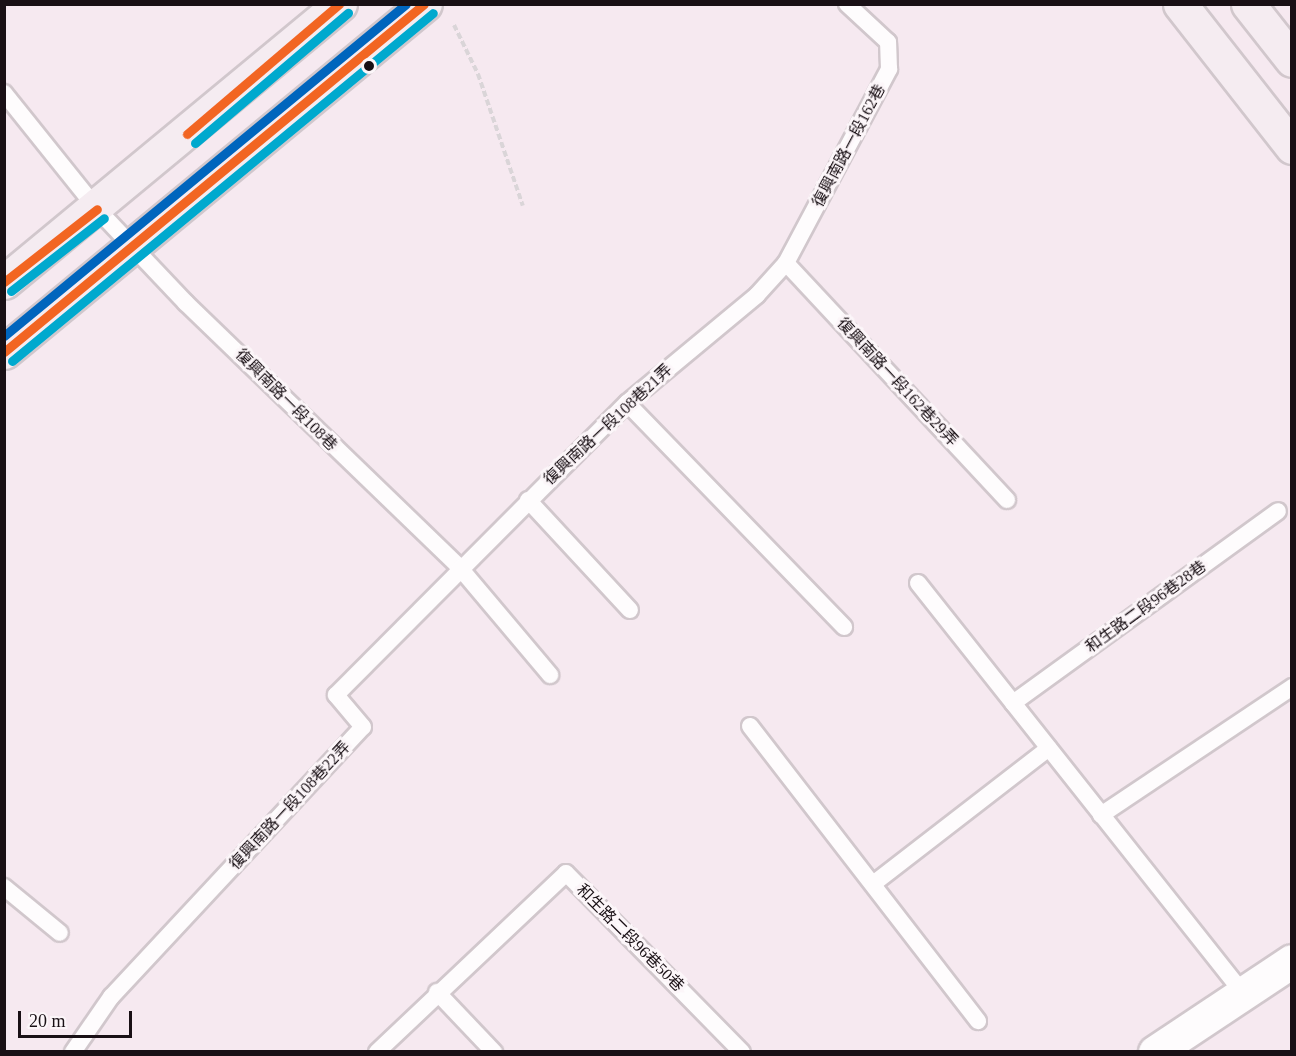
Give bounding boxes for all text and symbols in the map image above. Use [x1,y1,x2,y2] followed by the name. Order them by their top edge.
[363,60,375,72] unlabelled marker
[809,81,889,211] street label: 復興南路一段162巷
[833,314,961,450] street label: 復興南路一段162巷29弄
[231,345,341,455] street label: 復興南路一段108巷
[540,361,676,489] street label: 復興南路一段108巷21弄
[1082,557,1210,657] street label: 和生路二段96巷28巷
[226,738,354,874] street label: 復興南路一段108巷22弄
[572,880,688,996] street label: 和生路二段96巷50巷
[21,999,135,1037] scale bar
[29,1011,66,1031] text: 20 m

